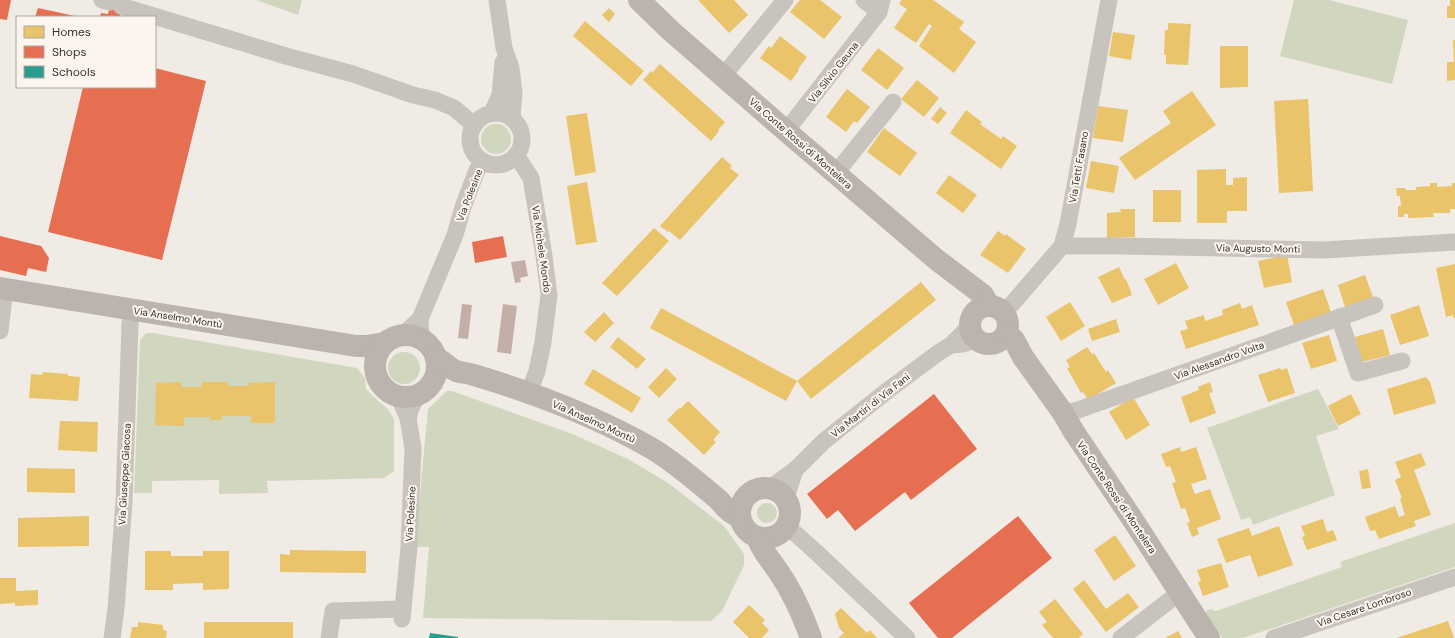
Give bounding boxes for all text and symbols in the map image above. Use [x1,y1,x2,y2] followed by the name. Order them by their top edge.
[16,16,156,88] legend
[52,24,91,40] text: Homes
[805,39,861,105] street label: Via Silvio Geuna
[52,44,87,60] text: Shops
[52,64,96,80] text: Schools
[746,95,855,192] street label: Via Conte Rossi di Montelera
[1066,130,1091,204] street label: Via Tetti Fasano
[453,167,486,223] street label: Via Polesine
[529,205,554,294] street label: Via Michele Mondo
[1216,241,1300,256] street label: Via Augusto Monti
[133,304,224,331] street label: Via Anselmo Montù
[1172,338,1266,383] street label: Via Alessandro Volta
[828,370,913,440] street label: Via Martiri di Via Fani
[550,397,638,446] street label: Via Anselmo Montù
[115,423,134,525] street label: Via Giuseppe Giacosa
[1074,439,1159,556] street label: Via Conte Rossi di Montelera
[403,486,418,542] street label: Via Polesine
[1315,585,1413,630] street label: Via Cesare Lombroso

